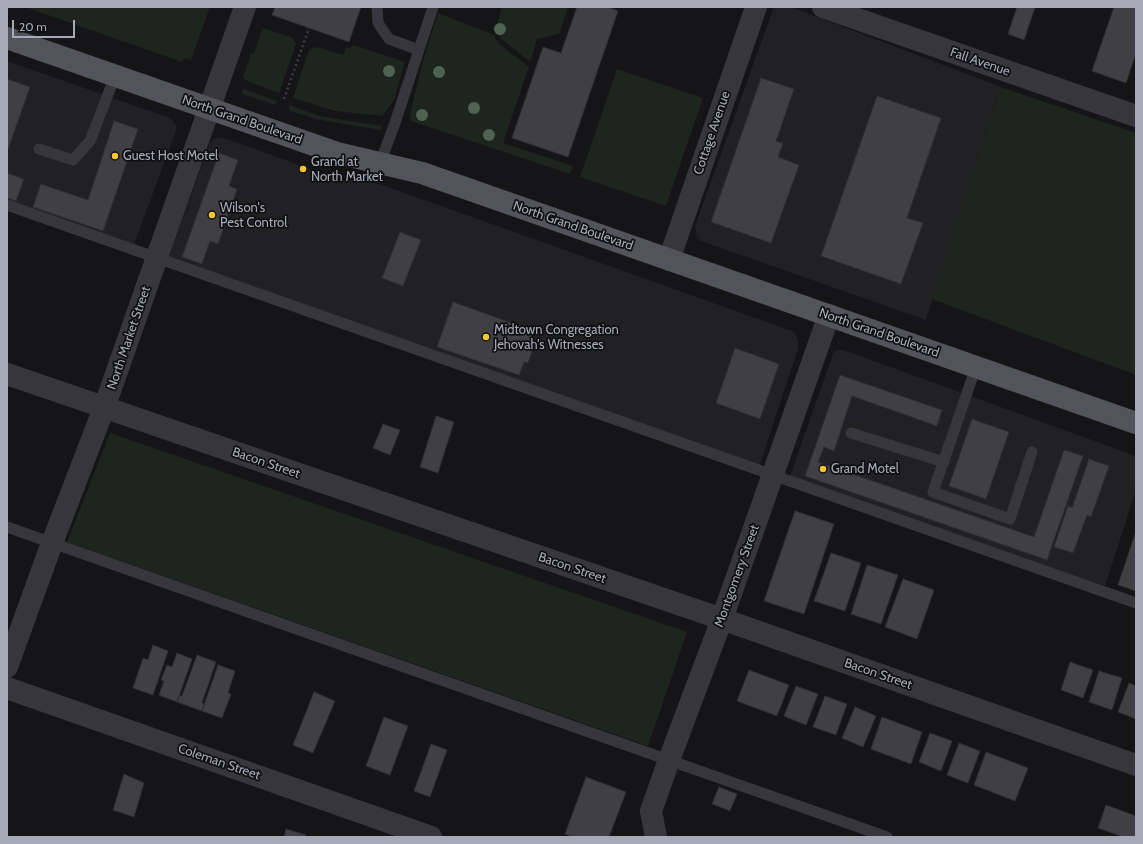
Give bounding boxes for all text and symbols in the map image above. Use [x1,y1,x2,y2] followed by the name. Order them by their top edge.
[14,12,77,38] scale bar
[19,19,47,34] text: 20 m
[948,44,1012,80] street label: Fall Avenue
[690,89,734,177] street label: Cottage Avenue
[180,92,304,148] street label: North Grand Boulevard
[123,148,218,164] place label: Guest Host Motel
[110,151,120,161] marker: Guest Host Motel
[311,154,383,185] place label: Grand at North Market
[298,164,308,174] marker: Grand at North Market
[511,198,635,254] street label: North Grand Boulevard
[220,200,287,231] place label: Wilson's Pest Control
[207,210,217,220] marker: Wilson's Pest Control
[104,284,154,392] street label: North Market Street
[817,305,941,361] street label: North Grand Boulevard
[494,322,619,353] place label: Midtown Congregation Jehovah's Witnesses
[481,332,491,342] marker: Midtown Congregation Jehovah's Witnesses
[230,444,302,482] street label: Bacon Street
[831,461,899,477] place label: Grand Motel
[818,464,828,474] marker: Grand Motel
[711,523,763,629] street label: Montgomery Street
[536,549,608,587] street label: Bacon Street
[842,655,914,693] street label: Bacon Street
[176,741,262,783] street label: Coleman Street

